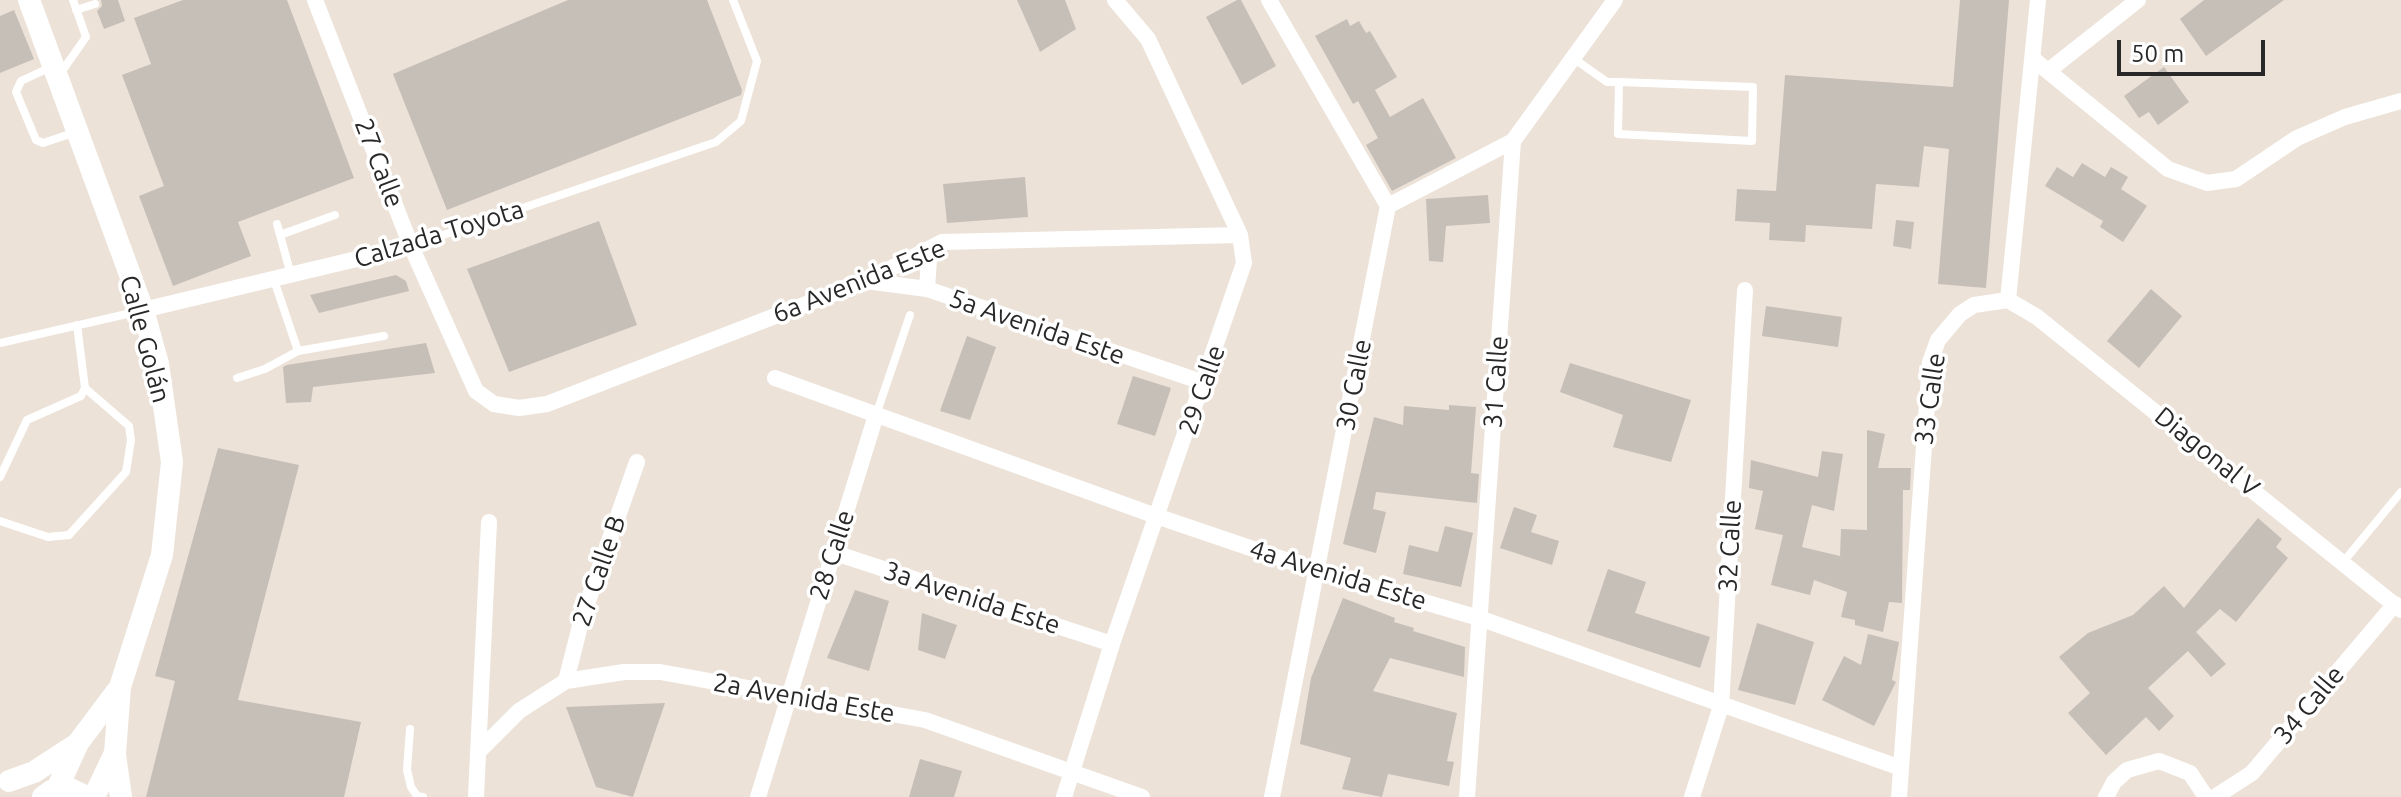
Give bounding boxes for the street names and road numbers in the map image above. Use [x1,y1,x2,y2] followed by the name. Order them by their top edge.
[348,114,410,212] street label: 27 Calle
[350,193,528,275] street label: Calzada Toyota
[768,232,950,330] street label: 6a Avenida Este
[113,272,177,406] street label: Calle Golán
[945,282,1129,372] street label: 5a Avenida Este
[1477,335,1515,429] street label: 31 Calle
[1330,337,1378,433] street label: 30 Calle
[1172,341,1232,439] street label: 29 Calle
[1908,351,1952,447] street label: 33 Calle
[2148,400,2266,504] street label: Diagonal V
[1712,499,1748,593] street label: 32 Calle
[803,506,861,604] street label: 28 Calle
[566,512,632,630] street label: 27 Calle B
[1246,533,1430,617] street label: 4a Avenida Este
[880,555,1064,641] street label: 3a Avenida Este
[2267,660,2351,750] street label: 34 Calle
[711,667,897,729] street label: 2a Avenida Este

